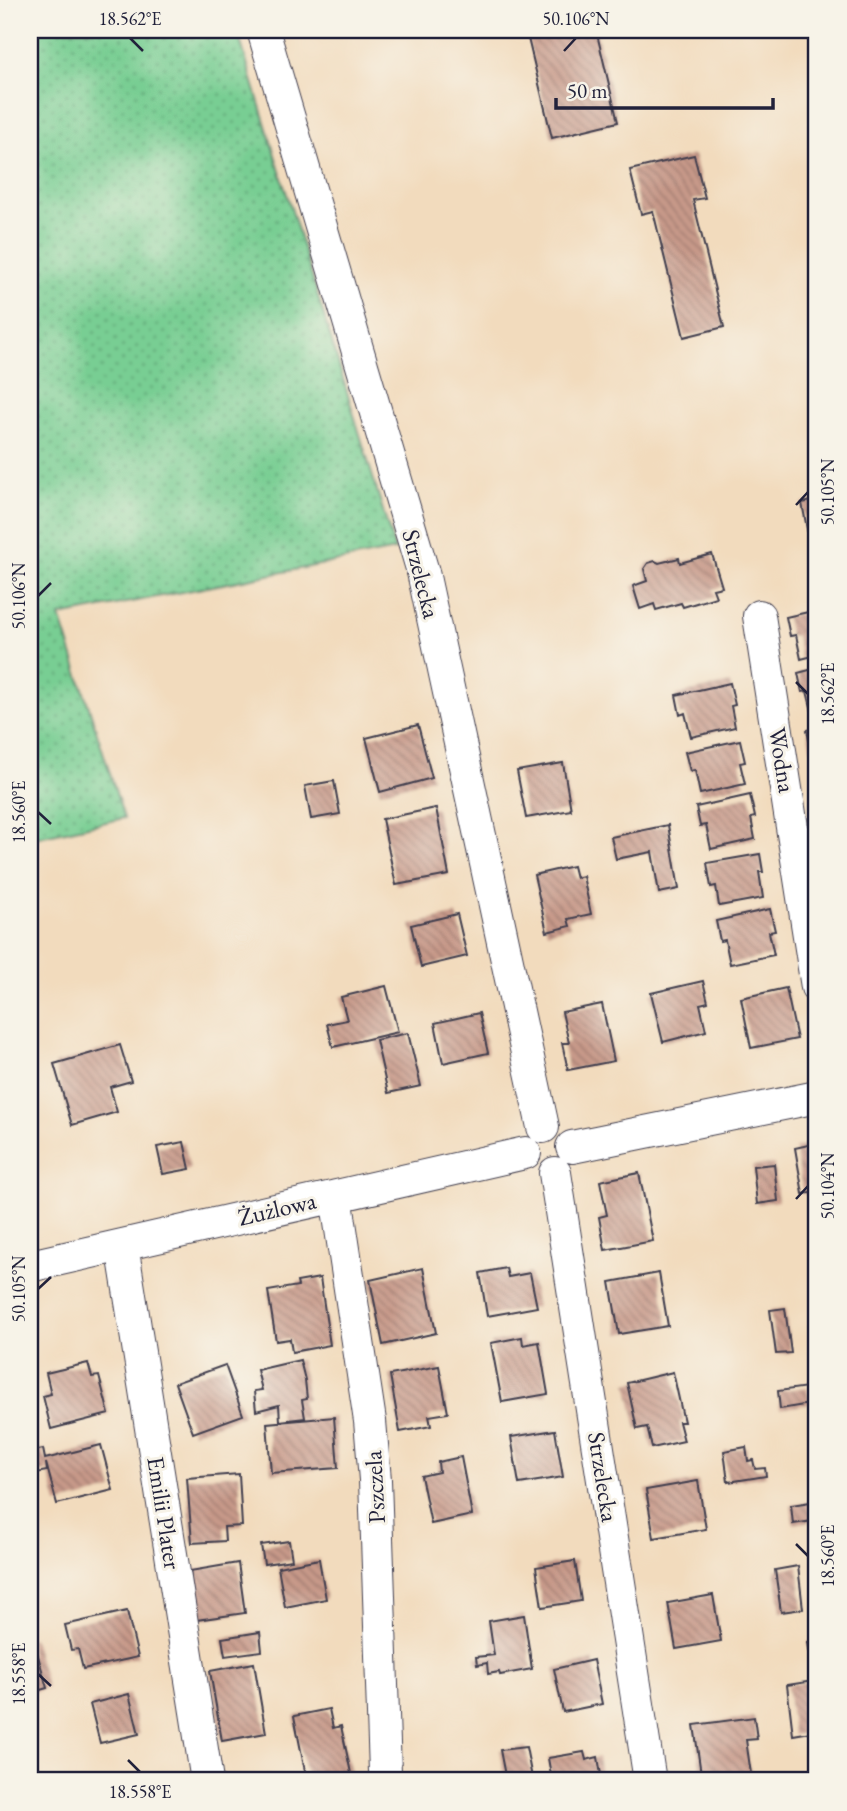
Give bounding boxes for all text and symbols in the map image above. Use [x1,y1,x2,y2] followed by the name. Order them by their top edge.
[99,7,161,30] text: 18.562°E
[543,7,610,30] text: 50.106°N
[556,66,774,110] scale bar
[567,77,608,104] text: 50 m
[816,458,839,525] text: 50.105°N
[395,526,448,622] street label: Strzelecka
[7,562,30,629] text: 50.106°N
[816,663,839,725] text: 18.562°E
[762,725,803,795] street label: Wodna
[7,781,30,843] text: 18.560°E
[816,1152,839,1219] text: 50.104°N
[235,1184,319,1233] street label: Żużlowa
[7,1255,30,1322] text: 50.105°N
[581,1430,626,1525] street label: Strzelecka
[357,1449,392,1524] street label: Pszczela
[140,1454,189,1572] street label: Emilii Plater
[816,1525,839,1587] text: 18.560°E
[7,1643,30,1705] text: 18.558°E
[109,1780,171,1803] text: 18.558°E

